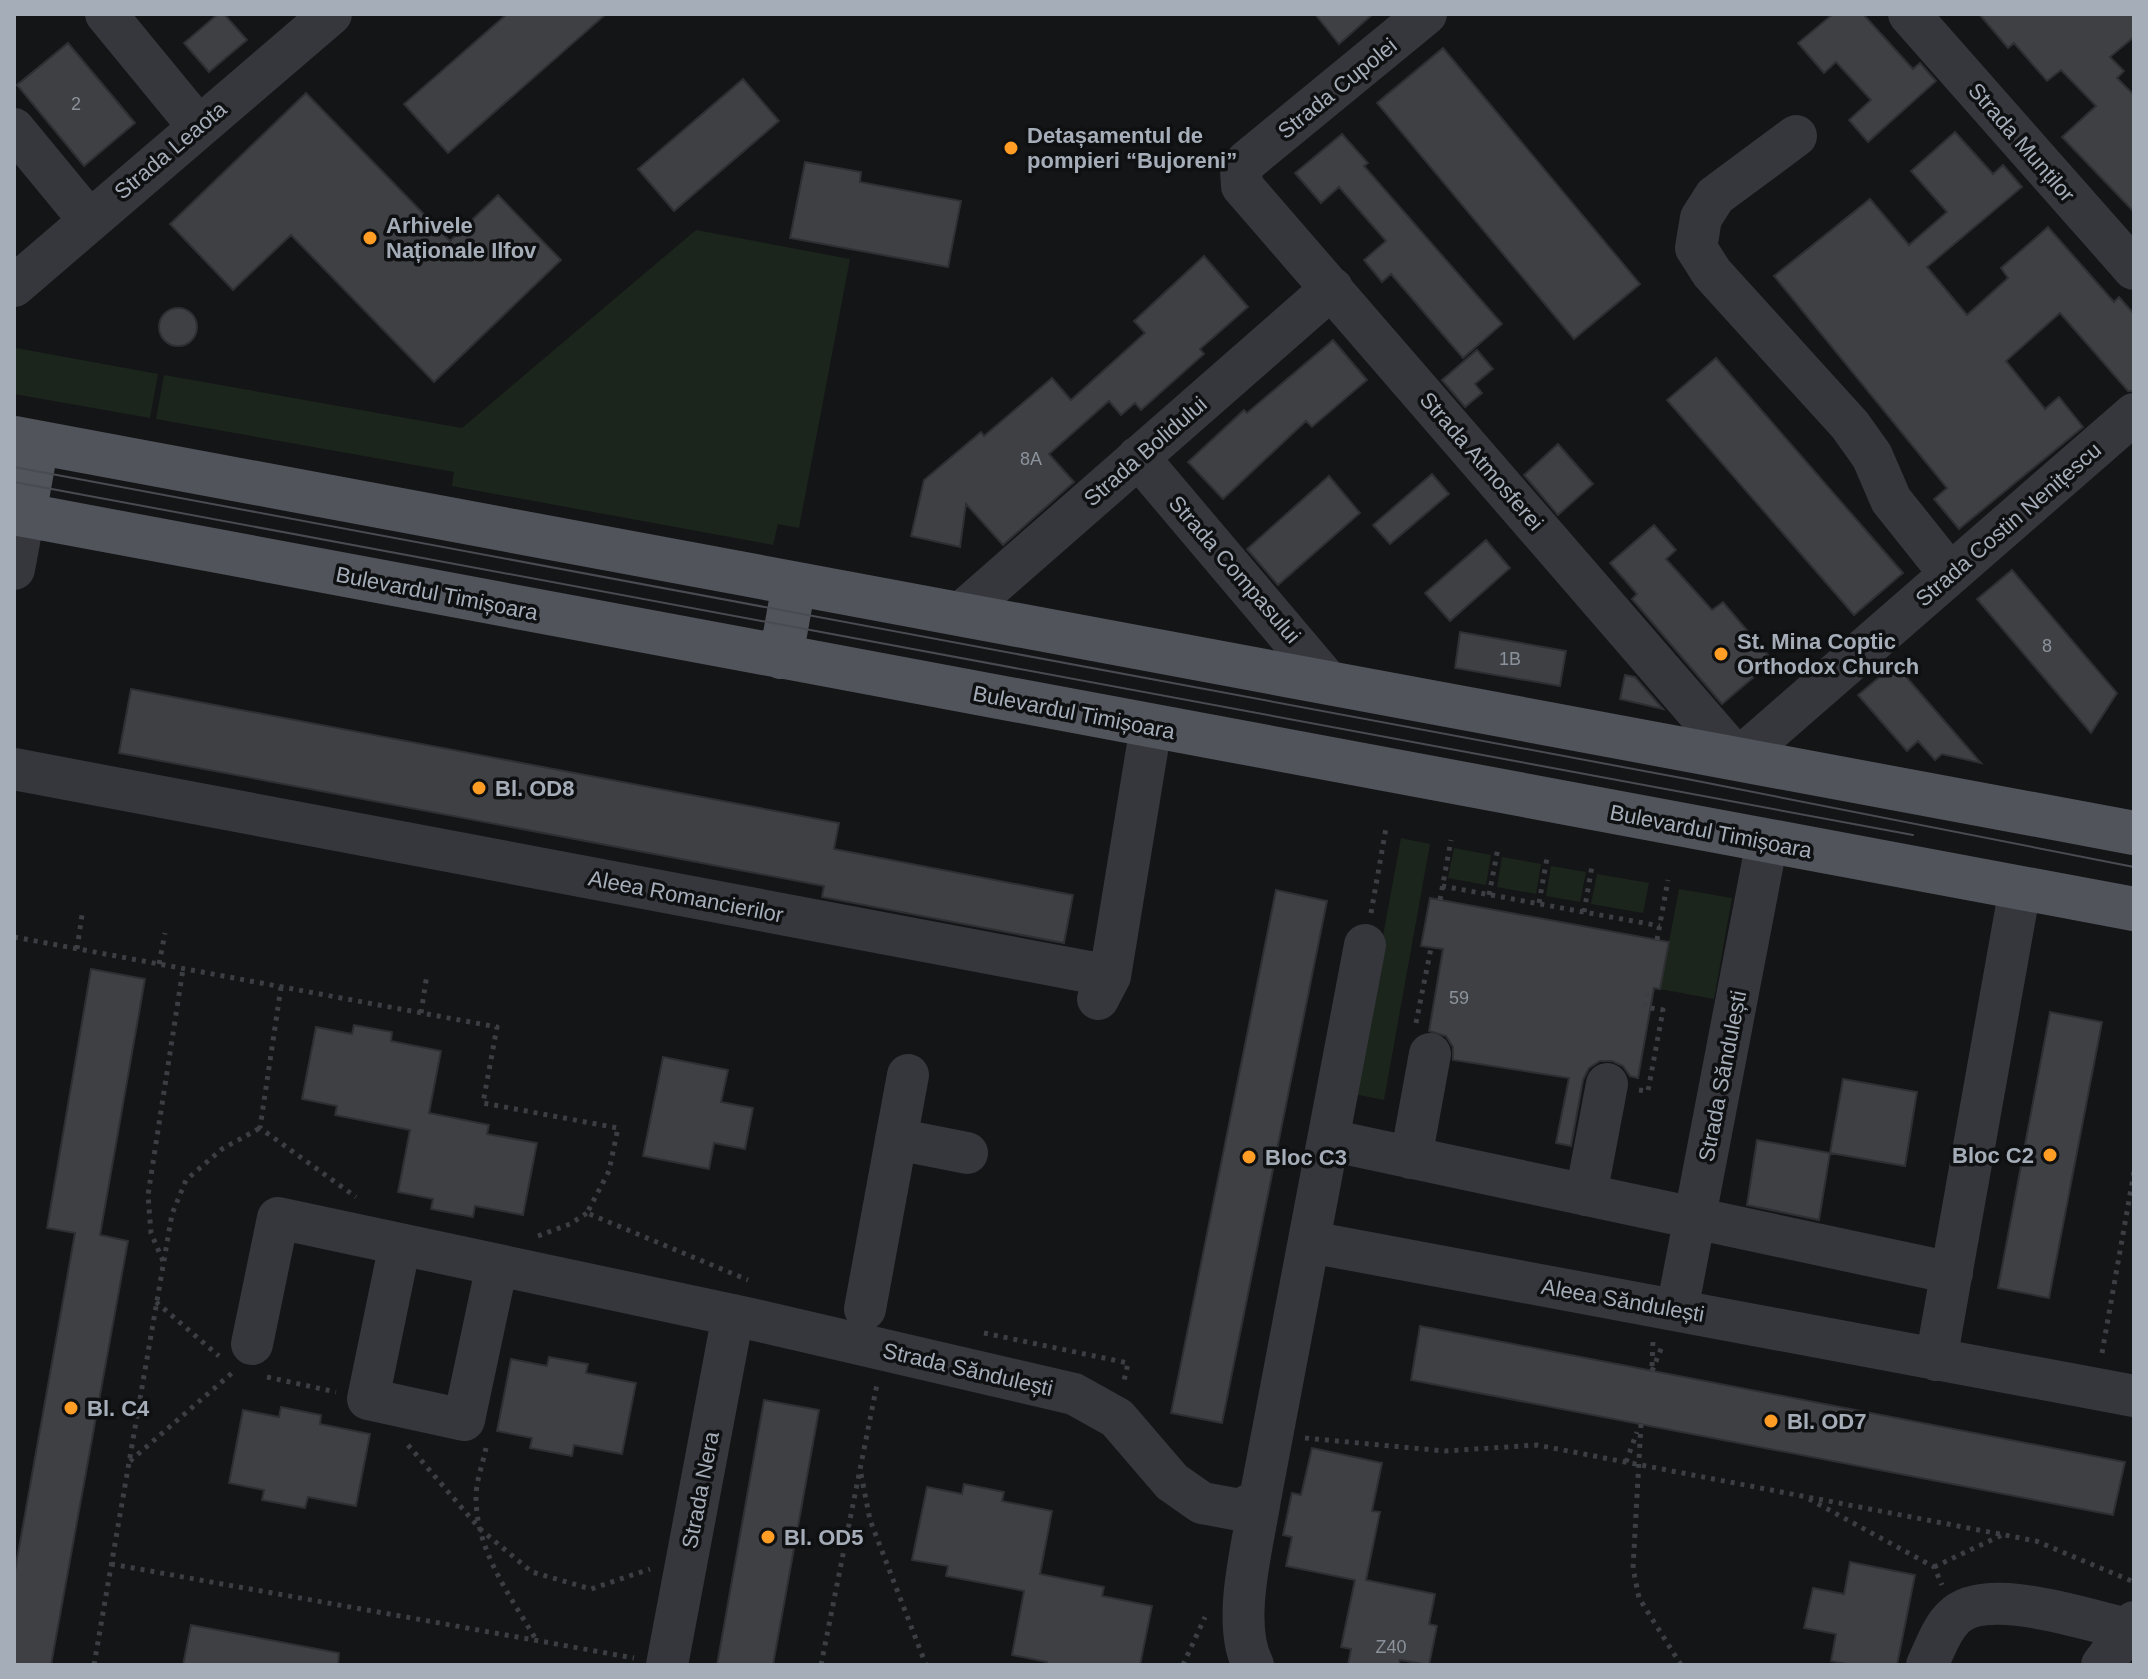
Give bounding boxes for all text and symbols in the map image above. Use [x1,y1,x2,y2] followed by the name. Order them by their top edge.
[1273,33,1402,144] street label: Strada Cupolei
[1963,78,2080,207] street label: Strada Munților
[71,94,81,114] house number: 2
[109,96,232,204] street label: Strada Leaota
[1027,123,1237,173] place label: Detașamentul de pompieri “Bujoreni”
[1002,139,1020,157] marker: Detașamentul de pompieri “Bujoreni”
[386,213,537,263] place label: Arhivele Naționale Ilfov
[361,229,379,247] marker: Arhivele Naționale Ilfov
[1415,387,1548,536] street label: Strada Atmosferei
[1079,391,1212,511] street label: Strada Bolidului
[1911,437,2106,612] street label: Strada Costin Nenițescu
[1020,449,1042,469] house number: 8A
[1164,491,1305,648] street label: Strada Compasului
[334,562,541,626] street label: Bulevardul Timișoara
[1737,629,1919,679] place label: St. Mina Coptic Orthodox Church
[2042,636,2052,656] house number: 8
[1712,645,1730,663] marker: St. Mina Coptic Orthodox Church
[1499,649,1521,669] house number: 1B
[971,681,1178,745] street label: Bulevardul Timișoara
[495,776,574,801] place label: Bl. OD8
[470,779,488,797] marker: Bl. OD8
[1608,800,1815,864] street label: Bulevardul Timișoara
[586,865,786,928] street label: Aleea Romancierilor
[1449,988,1469,1008] house number: 59
[1694,988,1751,1164] street label: Strada Săndulești
[1952,1143,2034,1168] place label: Bloc C2
[1265,1145,1347,1170] place label: Bloc C3
[2041,1146,2059,1164] marker: Bloc C2
[1240,1148,1258,1166] marker: Bloc C3
[1539,1274,1706,1327] street label: Aleea Săndulești
[880,1338,1055,1401] street label: Strada Săndulești
[87,1396,150,1421] place label: Bl. C4
[62,1399,80,1417] marker: Bl. C4
[1787,1409,1866,1434] place label: Bl. OD7
[1762,1412,1780,1430] marker: Bl. OD7
[677,1429,724,1551] street label: Strada Nera
[784,1525,863,1550] place label: Bl. OD5
[759,1528,777,1546] marker: Bl. OD5
[1375,1637,1407,1657] house number: Z40

